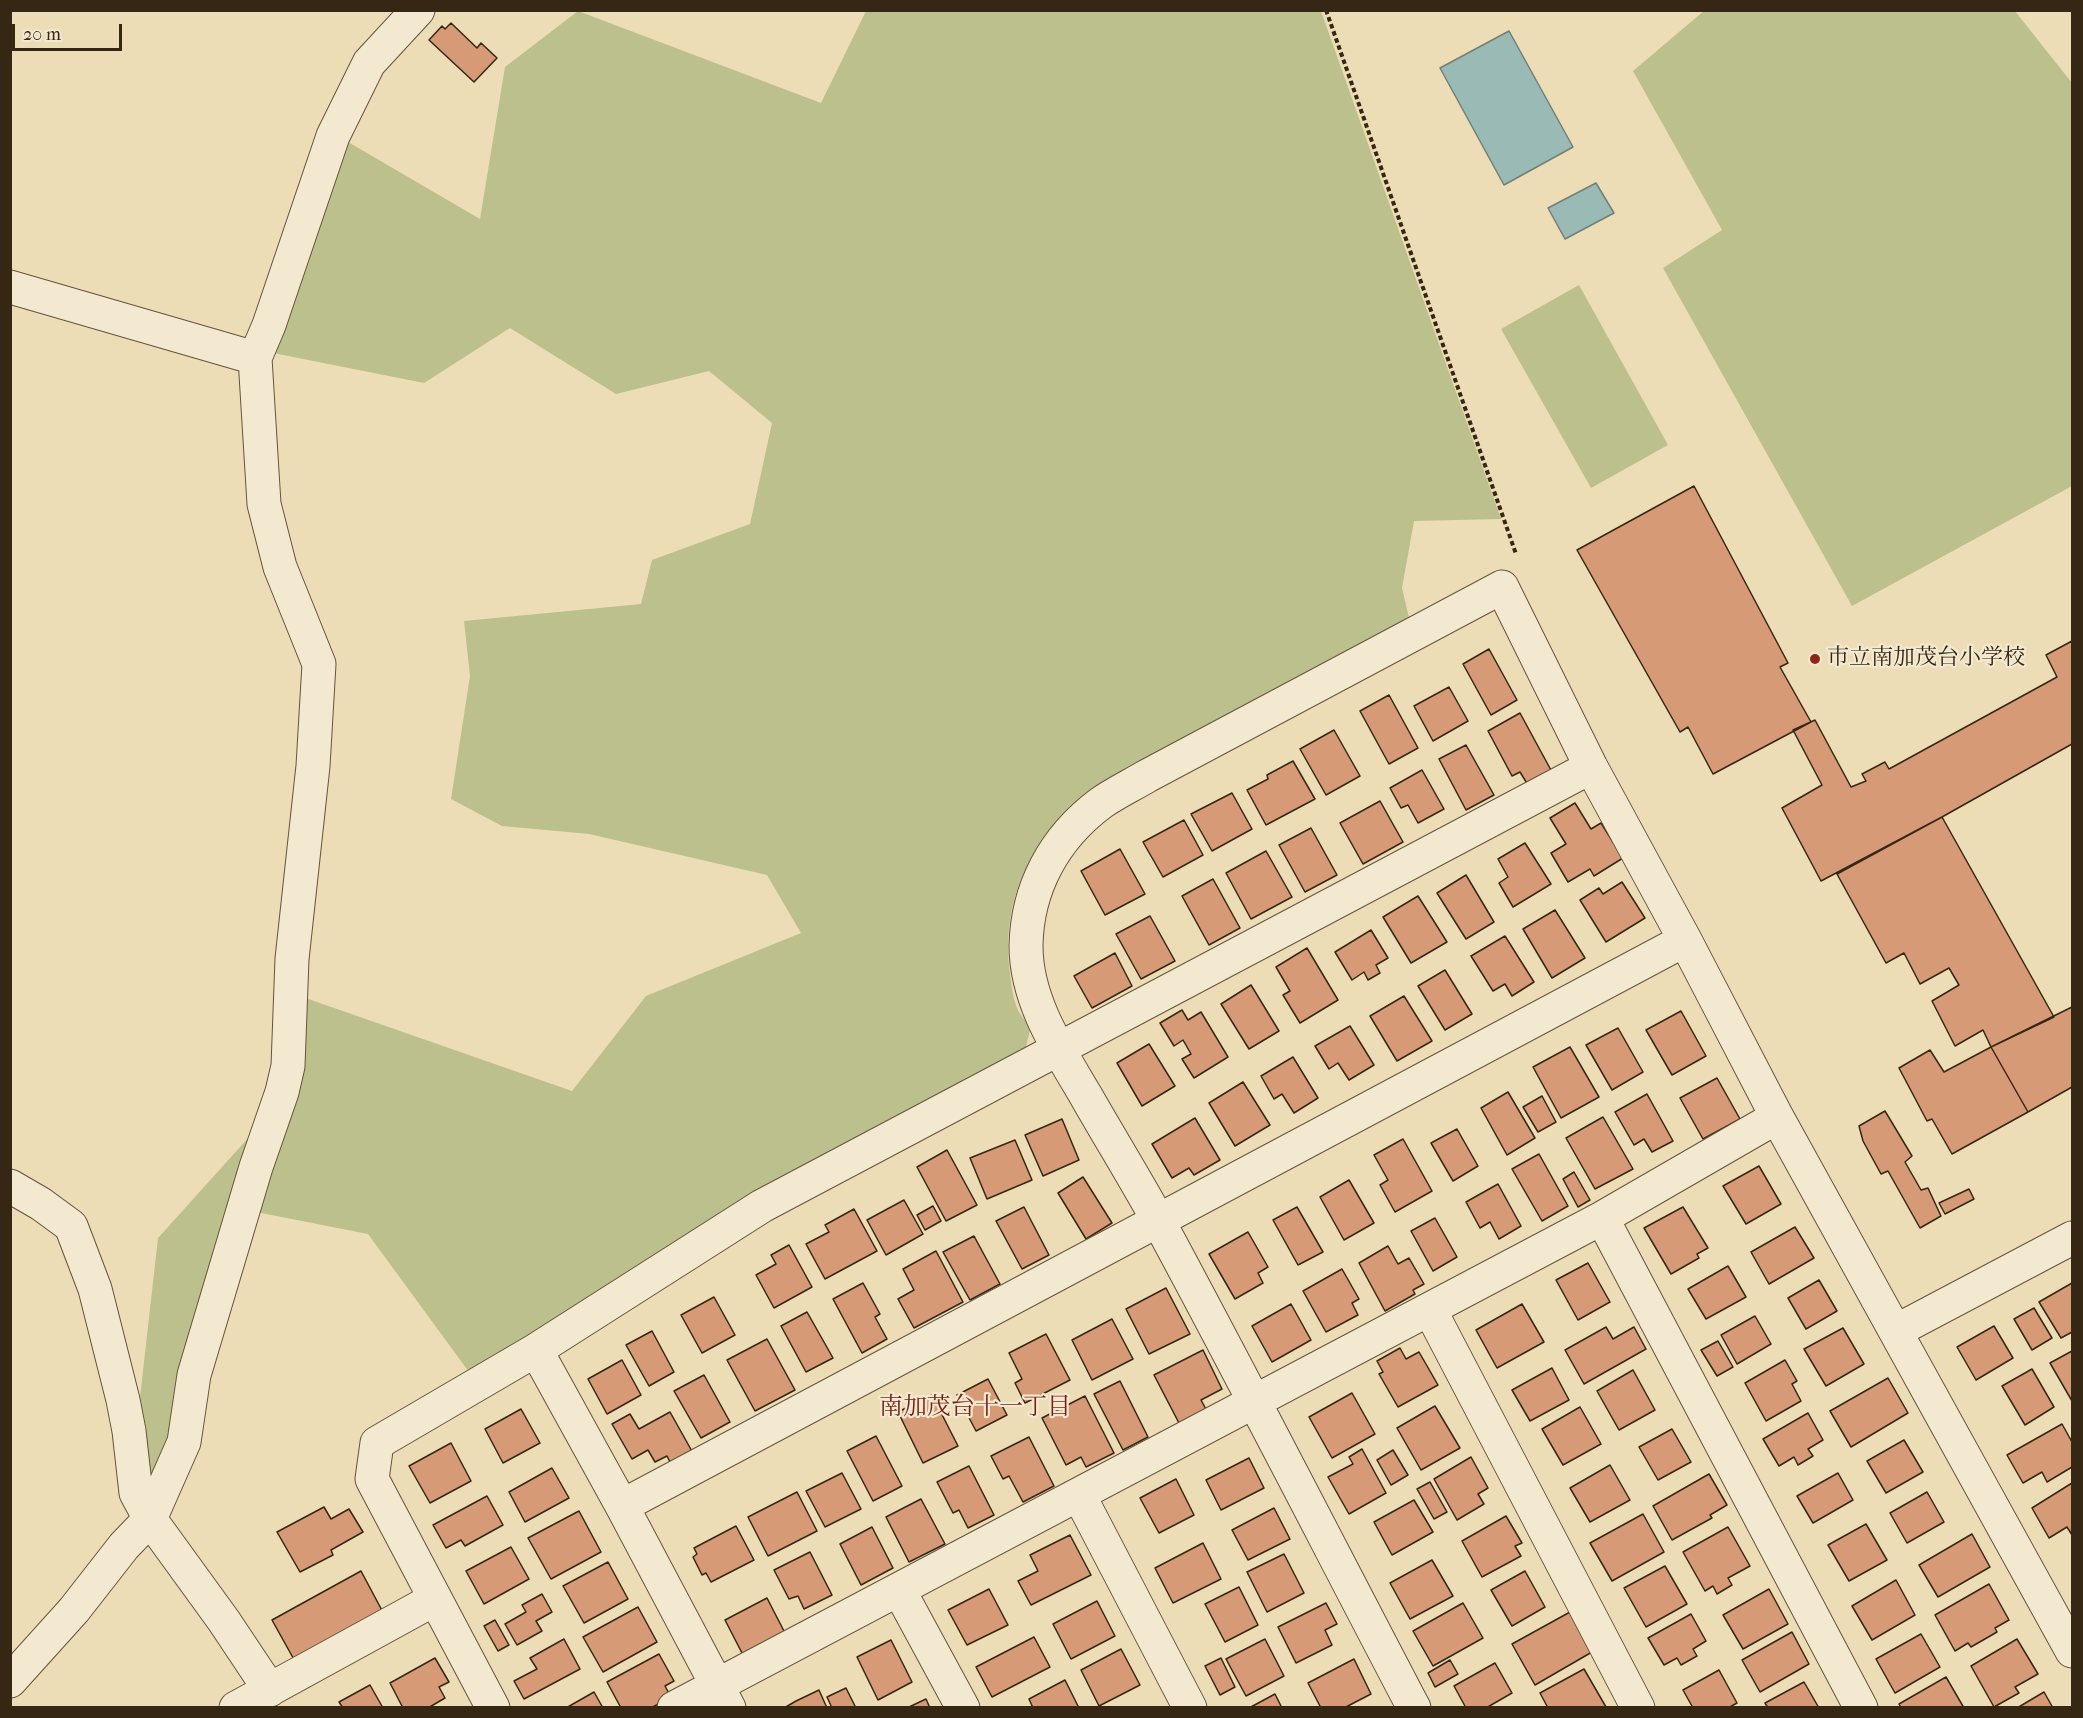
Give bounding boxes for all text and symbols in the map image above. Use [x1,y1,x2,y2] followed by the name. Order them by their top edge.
[15,12,124,50] scale bar
[23,24,61,45] text: 20 m
[1827,646,2025,672] place label: 市立南加茂台小学校
[1808,652,1822,666] marker: 市立南加茂台小学校
[879,1394,1071,1422] district label: 南加茂台十一丁目

